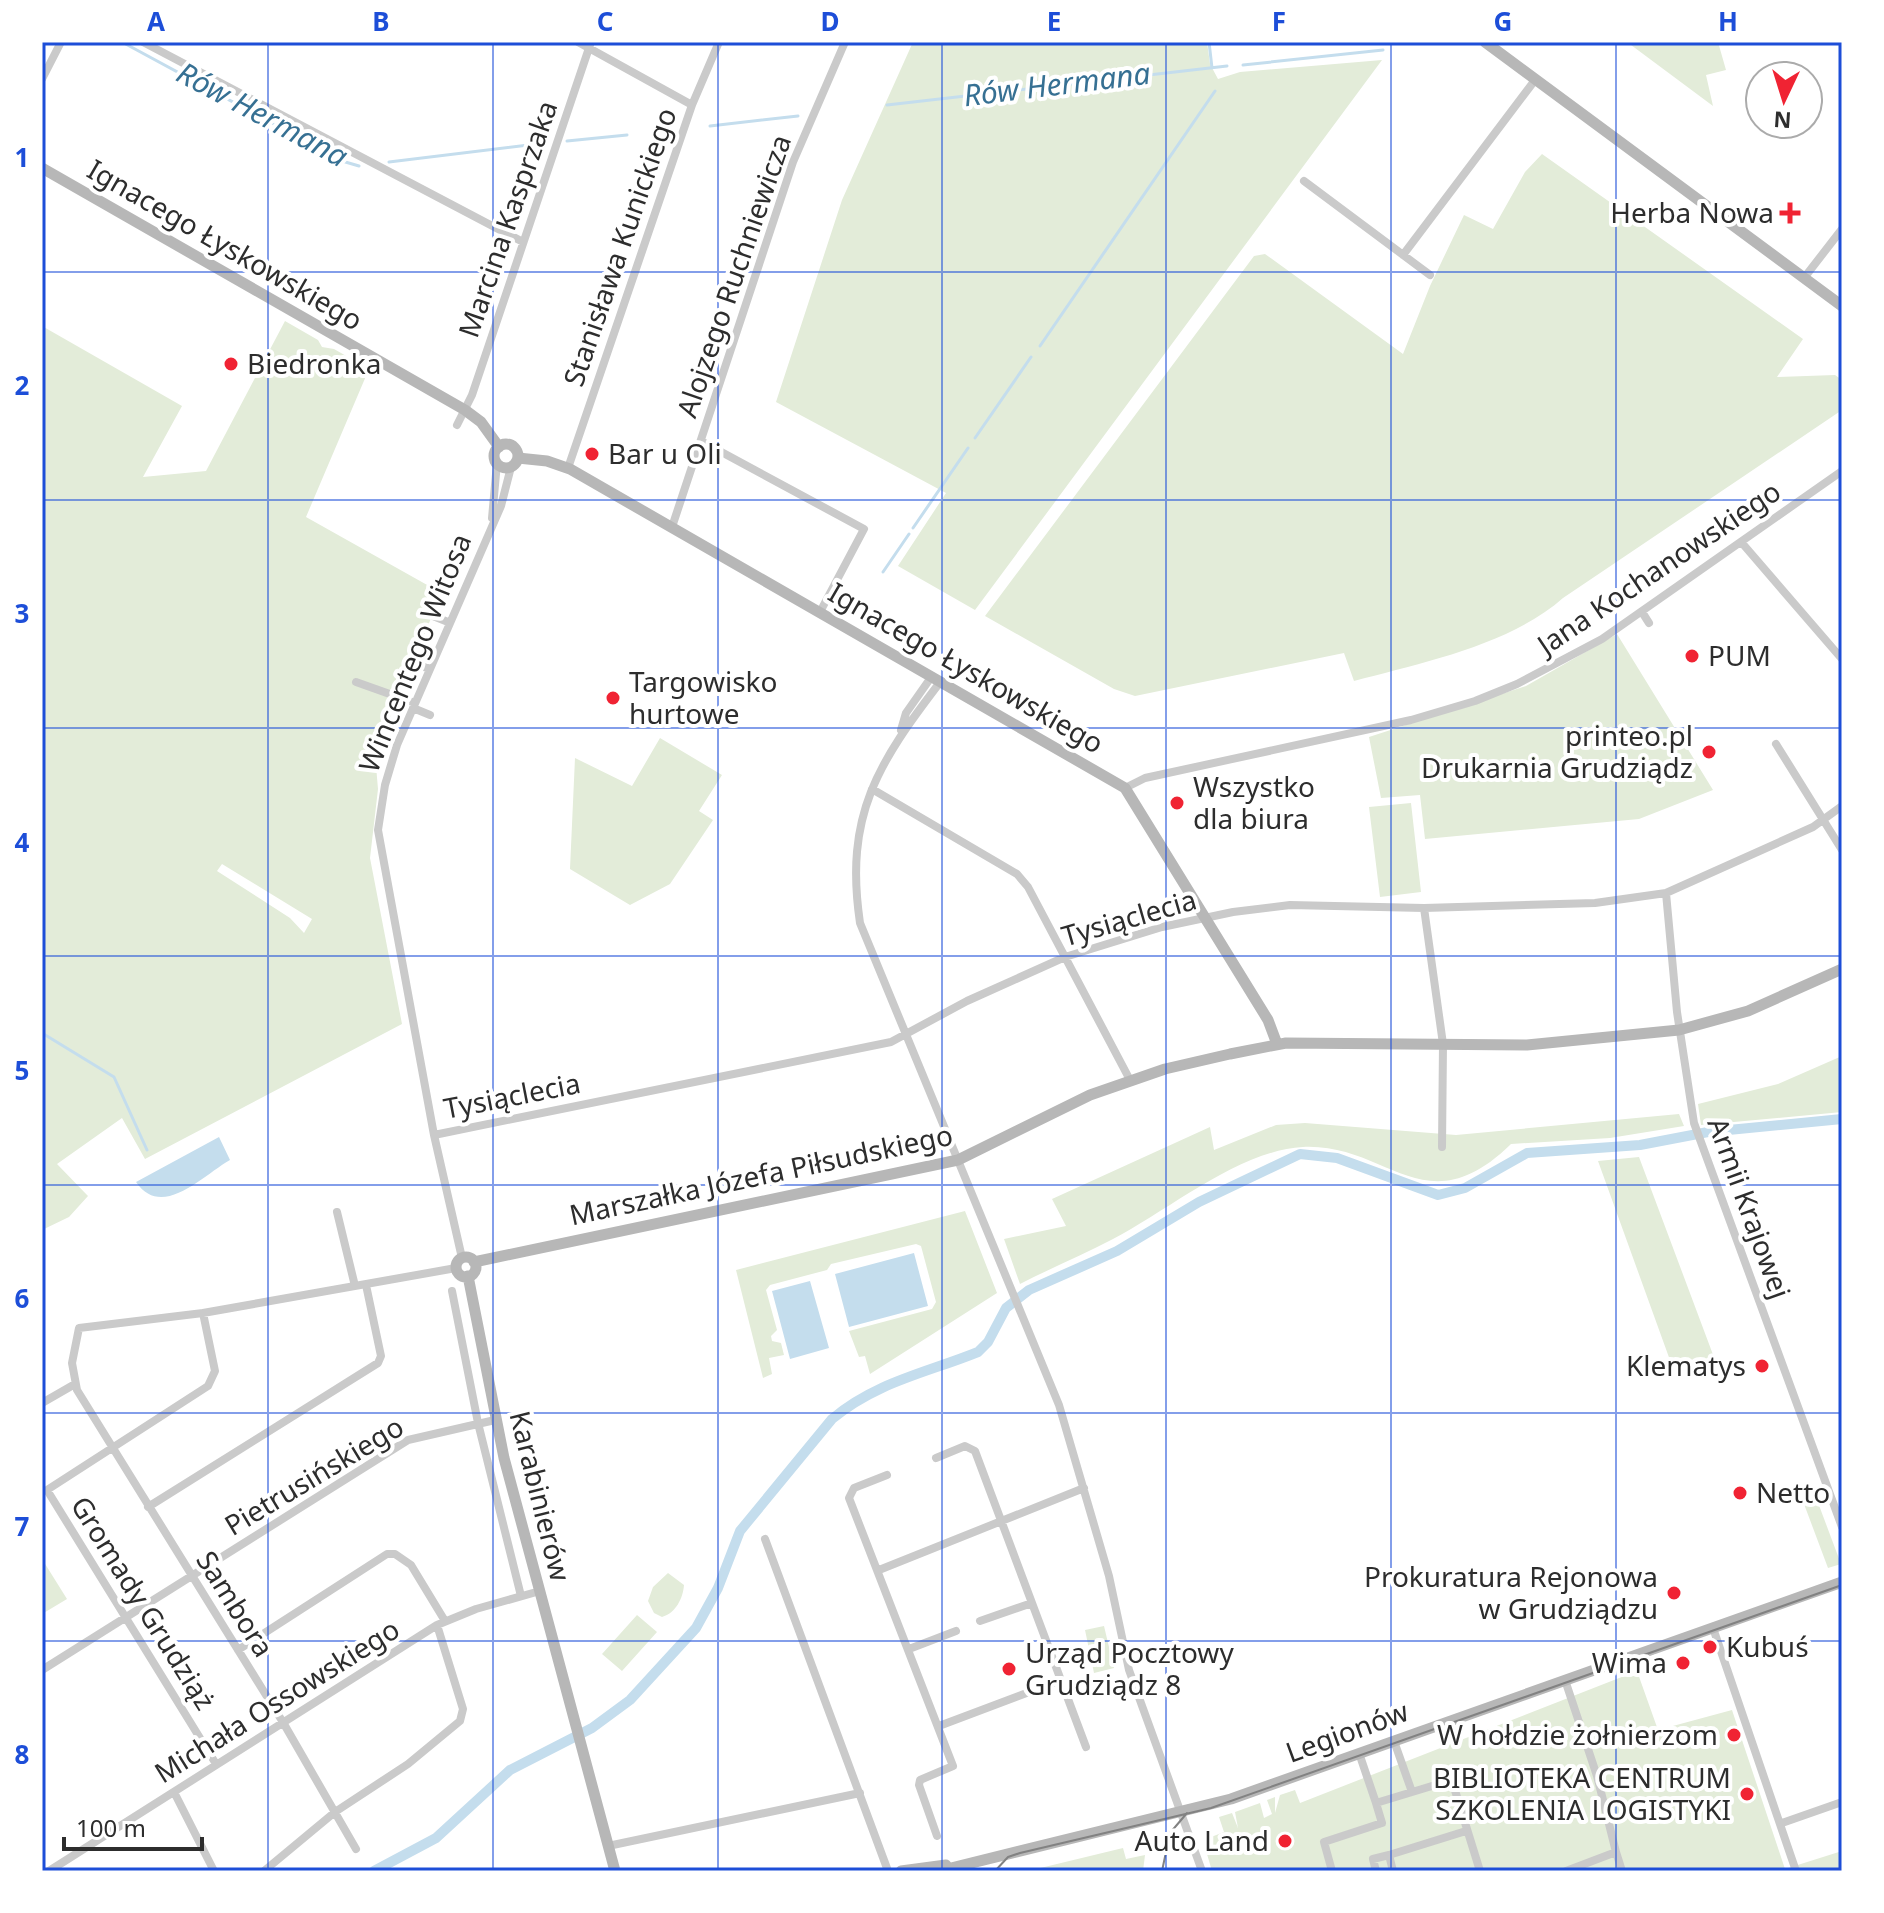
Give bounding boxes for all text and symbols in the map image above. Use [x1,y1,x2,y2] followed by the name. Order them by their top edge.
[147,3,165,39] text: A
[372,3,390,39] text: B
[597,3,613,39] text: C
[820,3,840,39] text: D
[1047,3,1061,39] text: E
[1272,3,1286,39] text: F
[1494,3,1512,39] text: G
[1718,3,1738,39] text: H
[170,51,355,176] water label: Rów Hermana
[961,52,1153,115] water label: Rów Hermana
[1744,60,1824,140] north arrow
[449,95,565,342] street label: Marcina Kasprzaka
[554,103,685,391] street label: Stanisława Kunickiego
[1773,105,1793,137] text: N
[667,129,799,422] street label: Alojzego Ruchniewicza
[15,139,29,175] text: 1
[81,150,370,339] street label: Ignacego Łyskowskiego
[1610,193,1774,231] place label: Herba Nowa
[1781,204,1799,222] marker: Herba Nowa
[247,344,381,382] place label: Biedronka
[222,355,240,373] marker: Biedronka
[15,367,30,403] text: 2
[608,434,722,472] place label: Bar u Oli
[583,445,601,463] marker: Bar u Oli
[1527,472,1787,664] street label: Jana Kochanowskiego
[349,528,479,777] street label: Wincentego Witosa
[822,573,1111,762] street label: Ignacego Łyskowskiego
[15,595,29,631] text: 3
[1708,636,1771,674] place label: PUM
[1683,647,1701,665] marker: PUM
[629,662,777,732] place label: Targowisko hurtowe
[604,689,622,707] marker: Targowisko hurtowe
[1421,716,1693,786] place label: printeo.pl Drukarnia Grudziądz
[1700,743,1718,761] marker: printeo.pl Drukarnia Grudziądz
[1193,767,1315,837] place label: Wszystko dla biura
[1168,794,1186,812] marker: Wszystko dla biura
[15,824,30,860] text: 4
[1057,880,1201,954] street label: Tysiąclecia
[15,1052,29,1088] text: 5
[440,1063,583,1127] street label: Tysiąclecia
[1700,1112,1800,1303] street label: Armii Krajowej
[566,1115,956,1233] street label: Marszałka Józefa Piłsudskiego
[15,1280,30,1316] text: 6
[1626,1346,1746,1384] place label: Klematys
[1753,1357,1771,1375] marker: Klematys
[217,1407,410,1544] street label: Pietrusińskiego
[501,1407,580,1585] street label: Karabinierów
[1756,1473,1830,1511] place label: Netto
[1731,1484,1749,1502] marker: Netto
[63,1489,225,1716] street label: Gromady Grudziąż
[15,1508,30,1544] text: 7
[188,1543,283,1664] street label: Sambora
[1364,1557,1658,1627] place label: Prokuratura Rejonowa w Grudziądzu
[1665,1584,1683,1602] marker: Prokuratura Rejonowa w Grudziądzu
[147,1609,406,1791] street label: Michała Ossowskiego
[1726,1627,1809,1665] place label: Kubuś
[1025,1633,1234,1703] place label: Urząd Pocztowy Grudziądz 8
[1701,1638,1719,1656] marker: Kubuś
[1592,1643,1667,1681] place label: Wima
[1674,1654,1692,1672] marker: Wima
[1000,1660,1018,1678] marker: Urząd Pocztowy Grudziądz 8
[1280,1691,1413,1771] street label: Legionów
[1437,1715,1718,1753] place label: W hołdzie żołnierzom
[1725,1726,1743,1744] marker: W hołdzie żołnierzom
[15,1736,29,1772] text: 8
[1433,1758,1731,1828] place label: BIBLIOTEKA CENTRUM SZKOLENIA LOGISTYKI
[1738,1785,1756,1803] marker: BIBLIOTEKA CENTRUM SZKOLENIA LOGISTYKI
[64,1801,202,1851] scale bar
[76,1811,146,1844] text: 100 m
[1135,1821,1269,1859] place label: Auto Land
[1276,1832,1294,1850] marker: Auto Land

